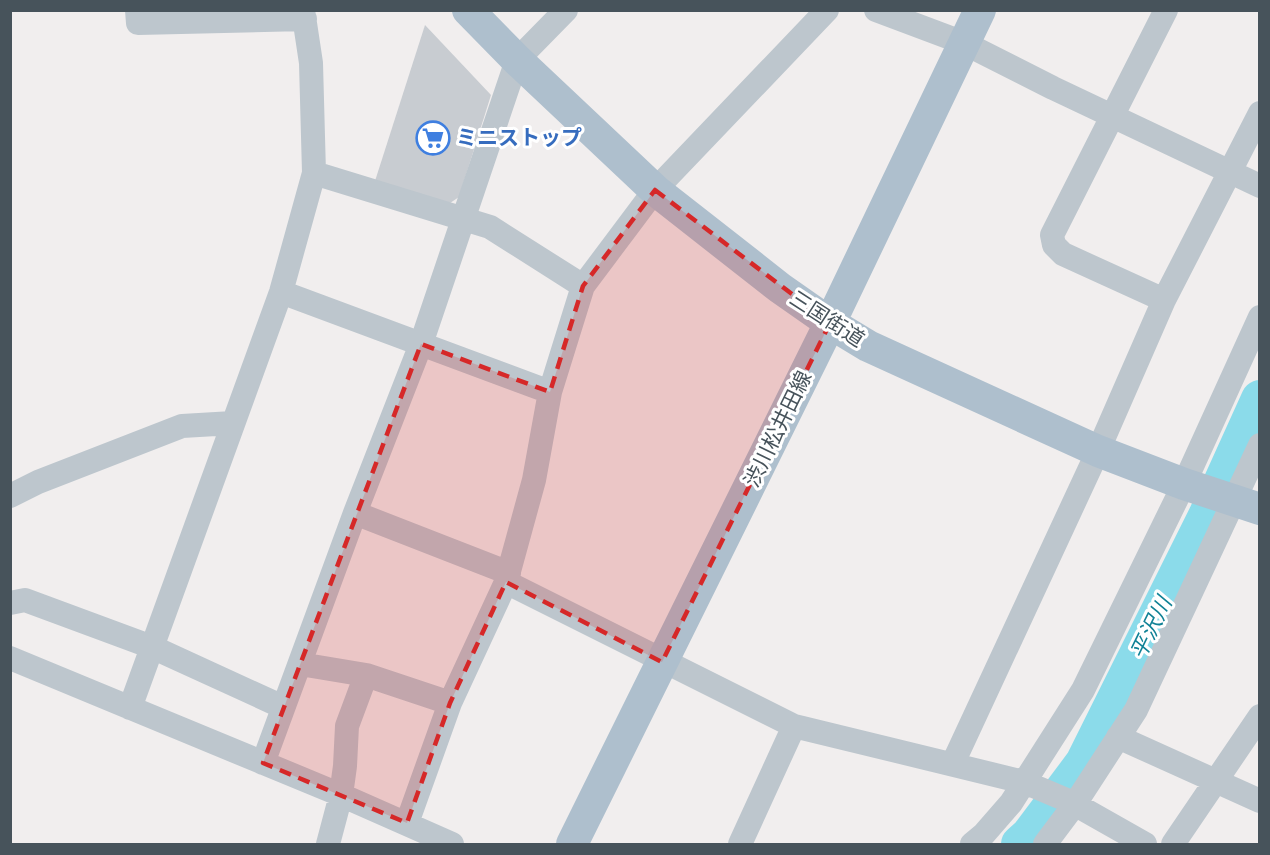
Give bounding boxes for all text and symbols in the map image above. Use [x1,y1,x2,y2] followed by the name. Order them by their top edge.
[415,120,451,156] supermarket icon: ミニストップ
[456,126,582,150] place label: ミニストップ
[785,286,869,352] street label: 三国街道
[740,367,816,491] street label: 渋川松井田線
[1125,591,1178,663] water label: 平沢川

